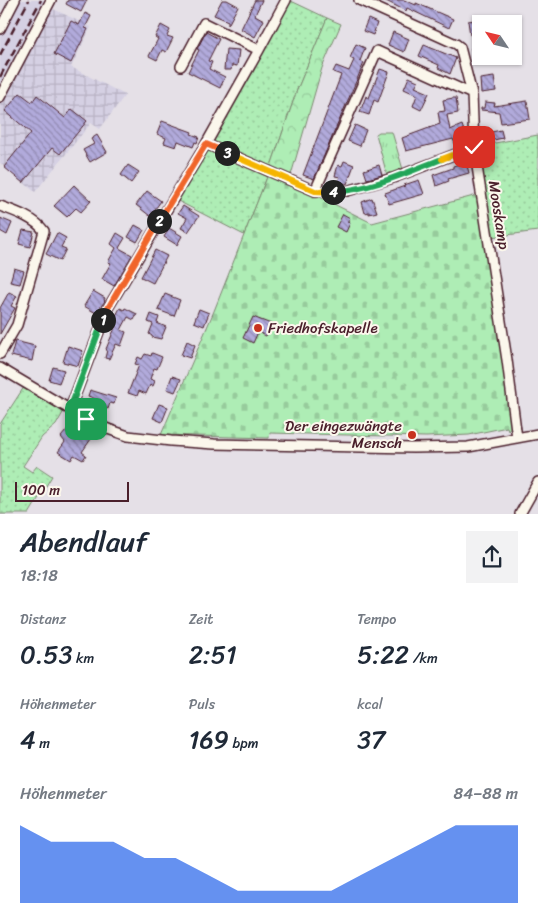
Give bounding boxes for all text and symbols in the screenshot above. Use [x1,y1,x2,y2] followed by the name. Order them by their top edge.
[472,15,522,65] north arrow
[472,15,522,65] map controls
[453,126,495,168] pin
[460,133,488,161] icon: check
[214,140,240,166] pin: 3
[224,141,231,166] text: 3
[481,179,517,251] street label: Mooskamp
[320,180,346,204] pin: 4
[329,180,338,205] text: 4
[146,208,172,234] pin: 2
[155,209,164,234] text: 2
[90,308,116,332] pin: 1
[100,308,107,333] text: 1
[268,315,378,341] place label: Friedhofskapelle
[252,322,264,334] marker: Friedhofskapelle
[65,398,107,440] pin
[72,405,100,433] icon: arrive
[285,413,402,456] place label: Der eingezwängte Mensch
[406,429,418,441] marker: Der eingezwängte Mensch
[22,478,60,503] text: 100 m
[15,479,129,502] scale bar
[20,517,147,566] text: Abendlauf
[466,531,518,583] button: share
[20,561,58,590] text: 18:18
[20,607,66,632] text: Distanz
[189,607,213,632] text: Zeit
[357,607,396,632] text: Tempo
[20,632,72,677] text: 0.53
[189,632,237,677] text: 2:51
[357,632,409,677] text: 5:22
[72,646,94,671] text: km
[409,646,438,671] text: /km
[20,692,96,717] text: Höhenmeter
[189,692,215,717] text: Puls
[357,692,383,717] text: kcal
[20,717,36,762] text: 4
[189,717,229,762] text: 169
[357,717,385,762] text: 37
[36,731,50,756] text: m
[229,731,258,756] text: bpm
[20,779,106,808] text: Höhenmeter
[454,779,518,808] text: 84–88 m

